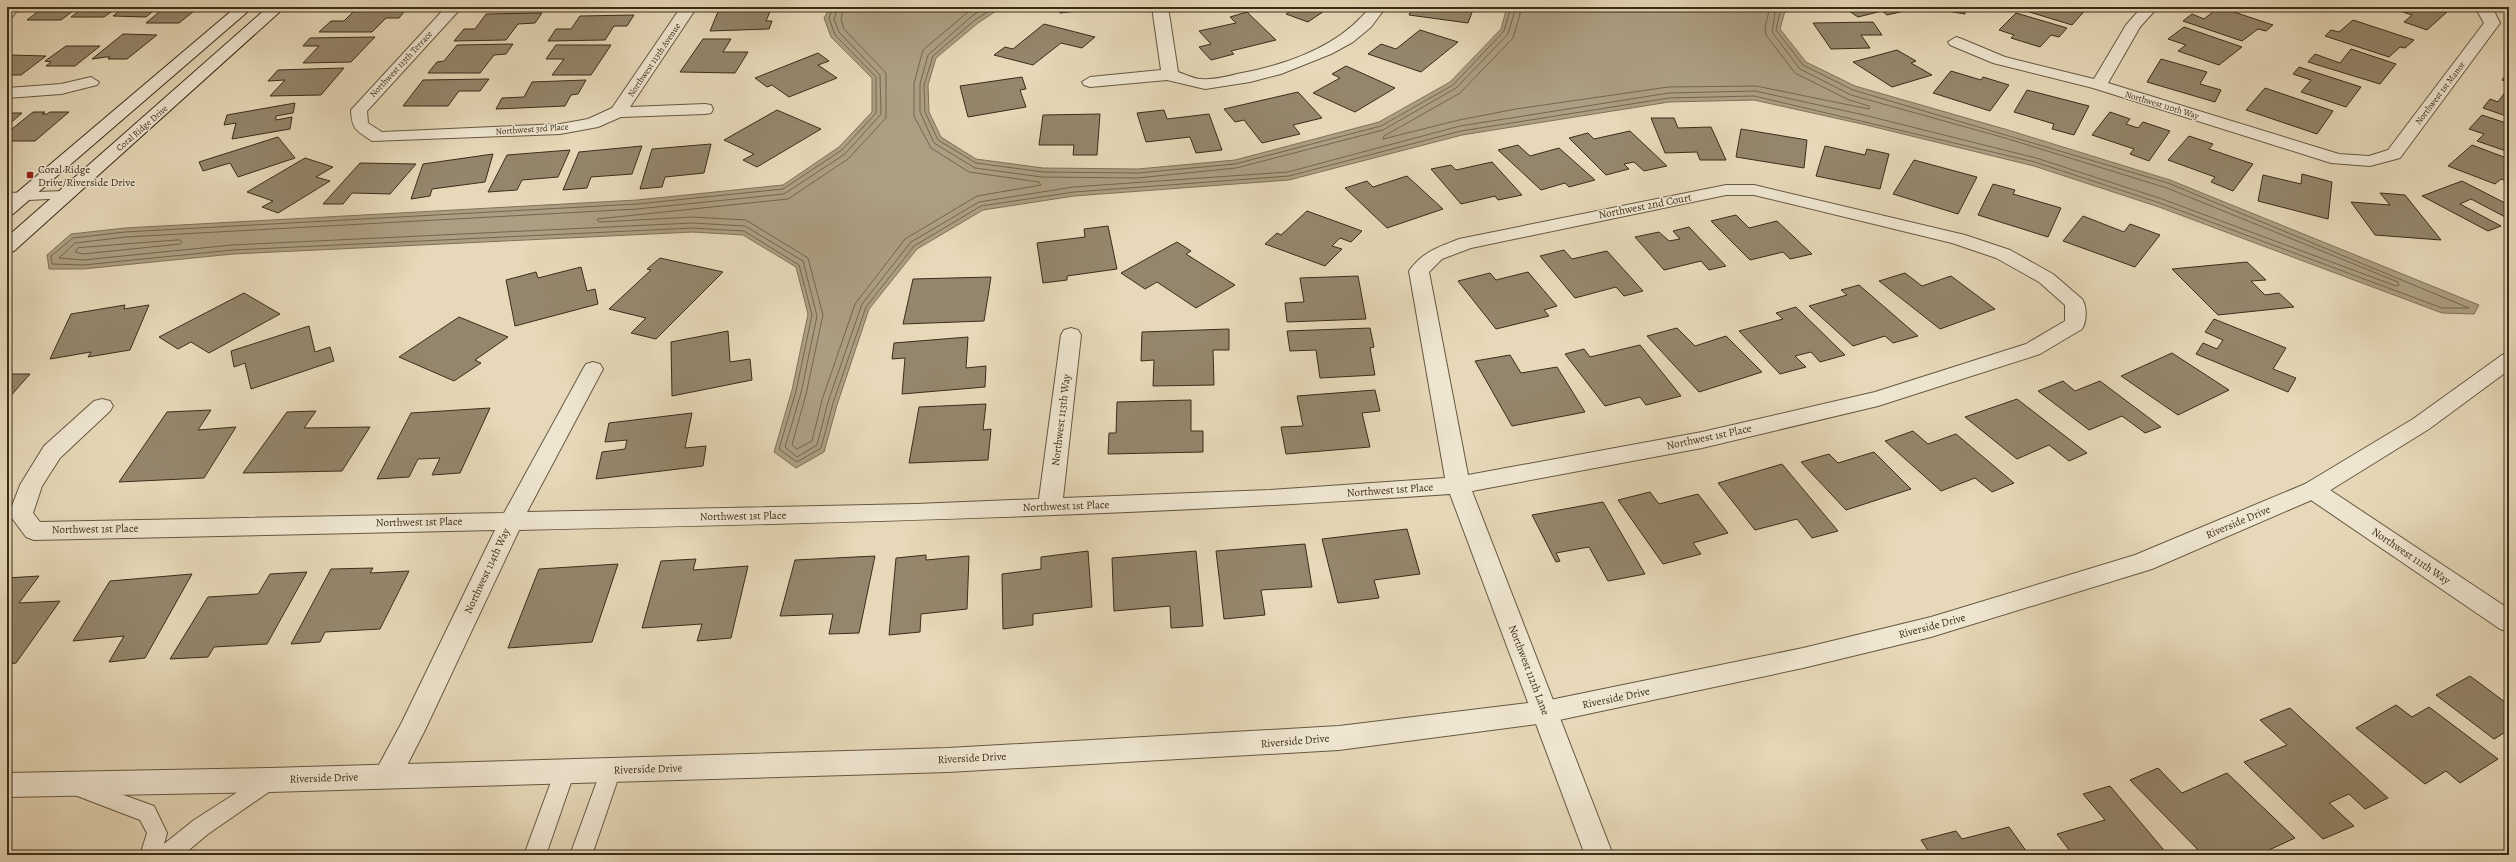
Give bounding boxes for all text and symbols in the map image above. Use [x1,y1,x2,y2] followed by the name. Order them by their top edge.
[625,21,683,99] street label: Northwest 113th Avenue
[367,28,435,100] street label: Northwest 113th Terrace
[2412,58,2468,127] street label: Northwest 1st Manor
[2124,88,2201,122] street label: Northwest 110th Way
[114,102,170,154] street label: Coral Ridge Drive
[495,120,569,138] street label: Northwest 3rd Place
[38,162,135,190] place label: Coral Ridge Drive/Riverside Drive
[25,170,35,180] marker: Coral Ridge Drive/Riverside Drive
[1597,190,1693,222] street label: Northwest 2nd Court
[1048,373,1074,467] street label: Northwest 113th Way
[1665,421,1753,453] street label: Northwest 1st Place
[1346,479,1434,501] street label: Northwest 1st Place
[1022,497,1110,515] street label: Northwest 1st Place
[2203,502,2273,542] street label: Riverside Drive
[700,508,787,524] street label: Northwest 1st Place
[376,514,463,530] street label: Northwest 1st Place
[52,521,139,537] street label: Northwest 1st Place
[2369,524,2453,588] street label: Northwest 111th Way
[461,526,513,616] street label: Northwest 114th Way
[1897,610,1967,642] street label: Riverside Drive
[1505,623,1553,717] street label: Northwest 112th Lane
[1581,683,1651,712] street label: Riverside Drive
[1260,731,1330,751] street label: Riverside Drive
[937,749,1007,767] street label: Riverside Drive
[613,760,683,778] street label: Riverside Drive
[289,769,359,787] street label: Riverside Drive

